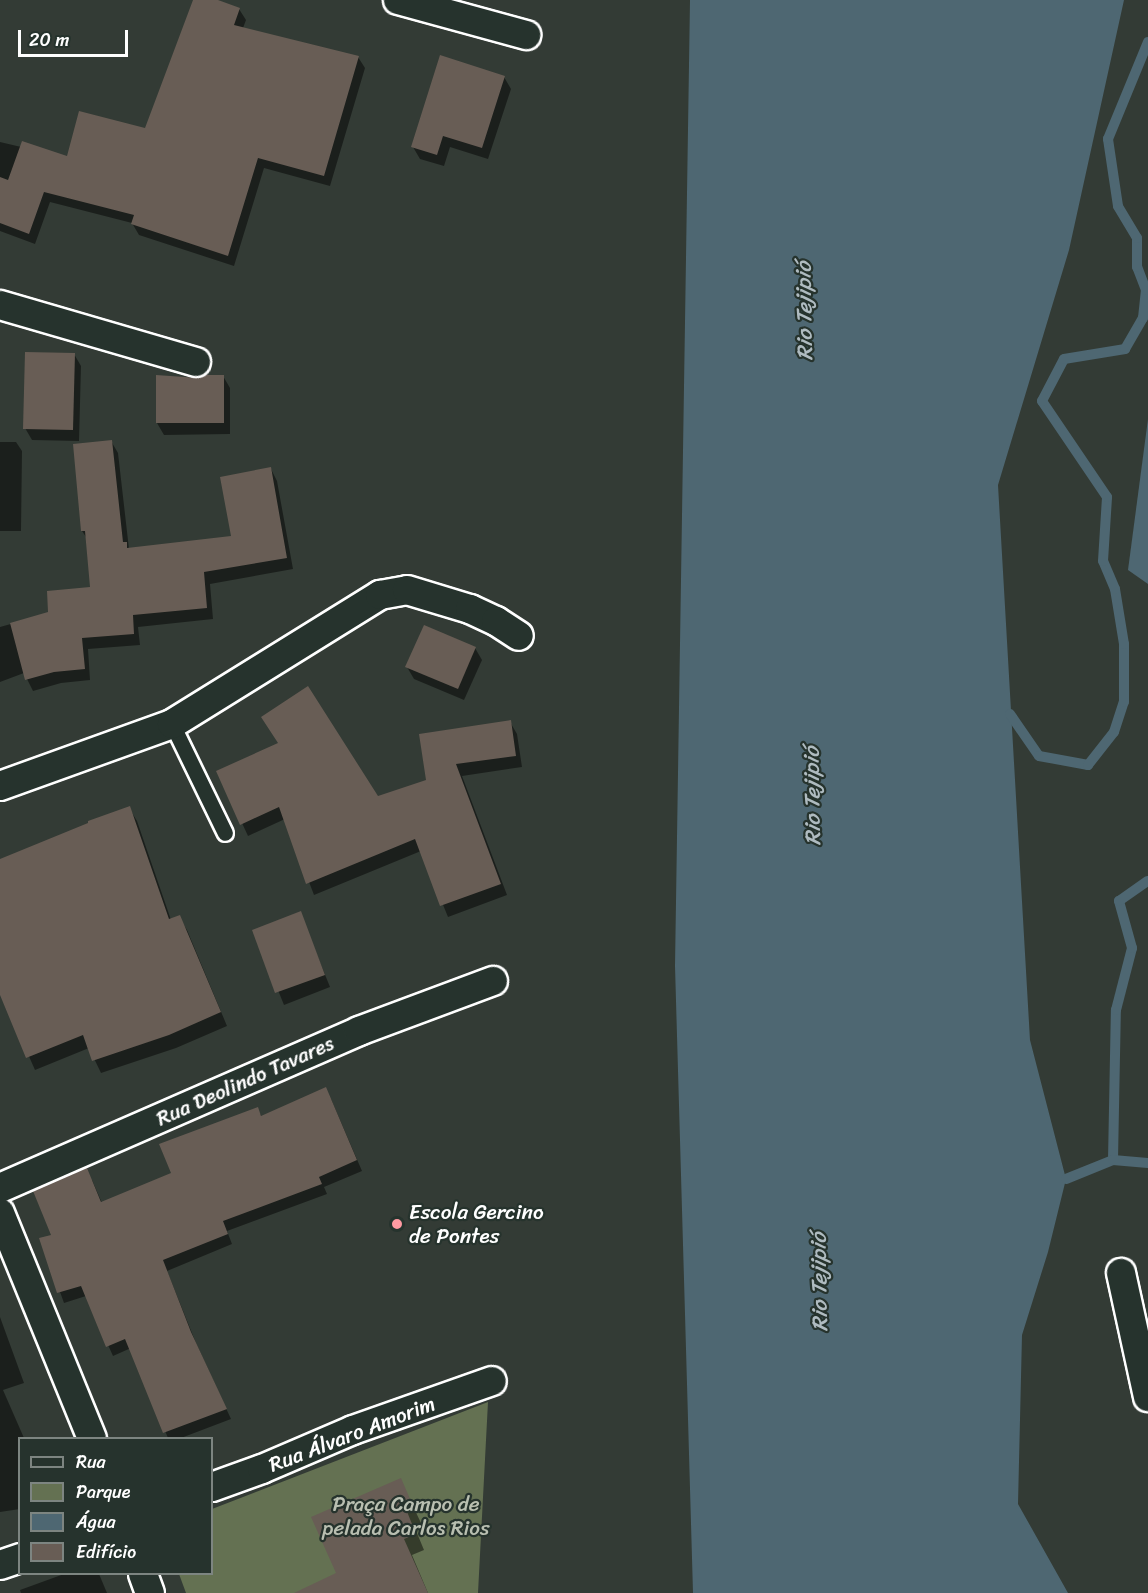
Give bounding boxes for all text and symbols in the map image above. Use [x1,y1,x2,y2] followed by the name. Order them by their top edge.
[21,18,130,56] scale bar
[29,24,69,56] text: 20 m
[790,261,818,361] water label: Rio Tejipió
[798,746,826,846] water label: Rio Tejipió
[152,1030,338,1132] street label: Rua Deolindo Tavares
[409,1199,544,1249] place label: Escola Gercino de Pontes
[390,1217,404,1231] marker: Escola Gercino de Pontes
[805,1232,833,1332] water label: Rio Tejipió
[265,1391,439,1477] street label: Rua Álvaro Amorim
[18,1437,213,1575] legend
[76,1446,106,1478] text: Rua
[76,1476,130,1508] text: Parque
[322,1491,490,1541] park label: Praça Campo de pelada Carlos Rios
[76,1506,116,1538] text: Água
[76,1536,136,1568] text: Edifício

